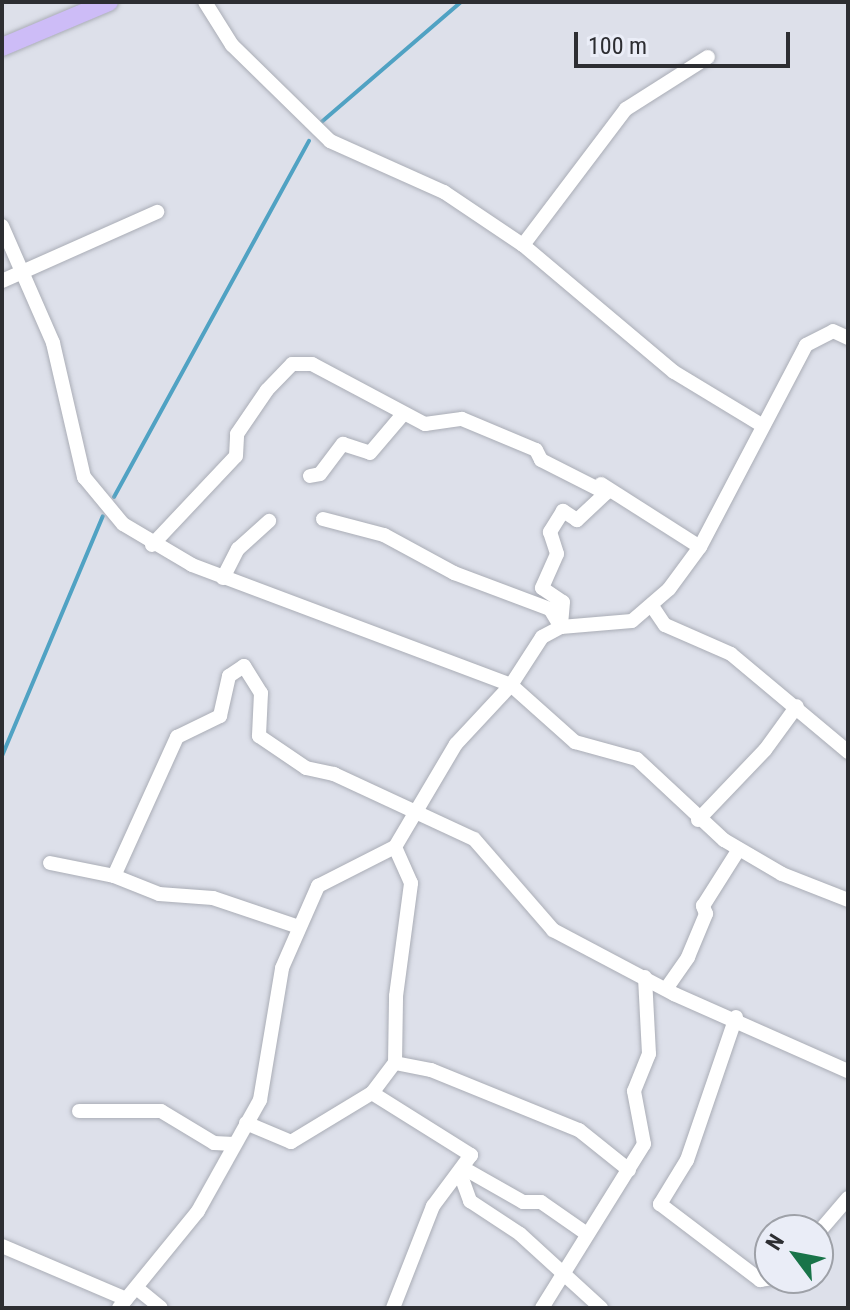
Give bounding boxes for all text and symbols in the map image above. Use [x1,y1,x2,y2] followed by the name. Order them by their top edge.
[578,16,794,66] scale bar
[588,32,647,60] text: 100 m
[754,1214,834,1294] north arrow
[761,1230,789,1254] text: N

